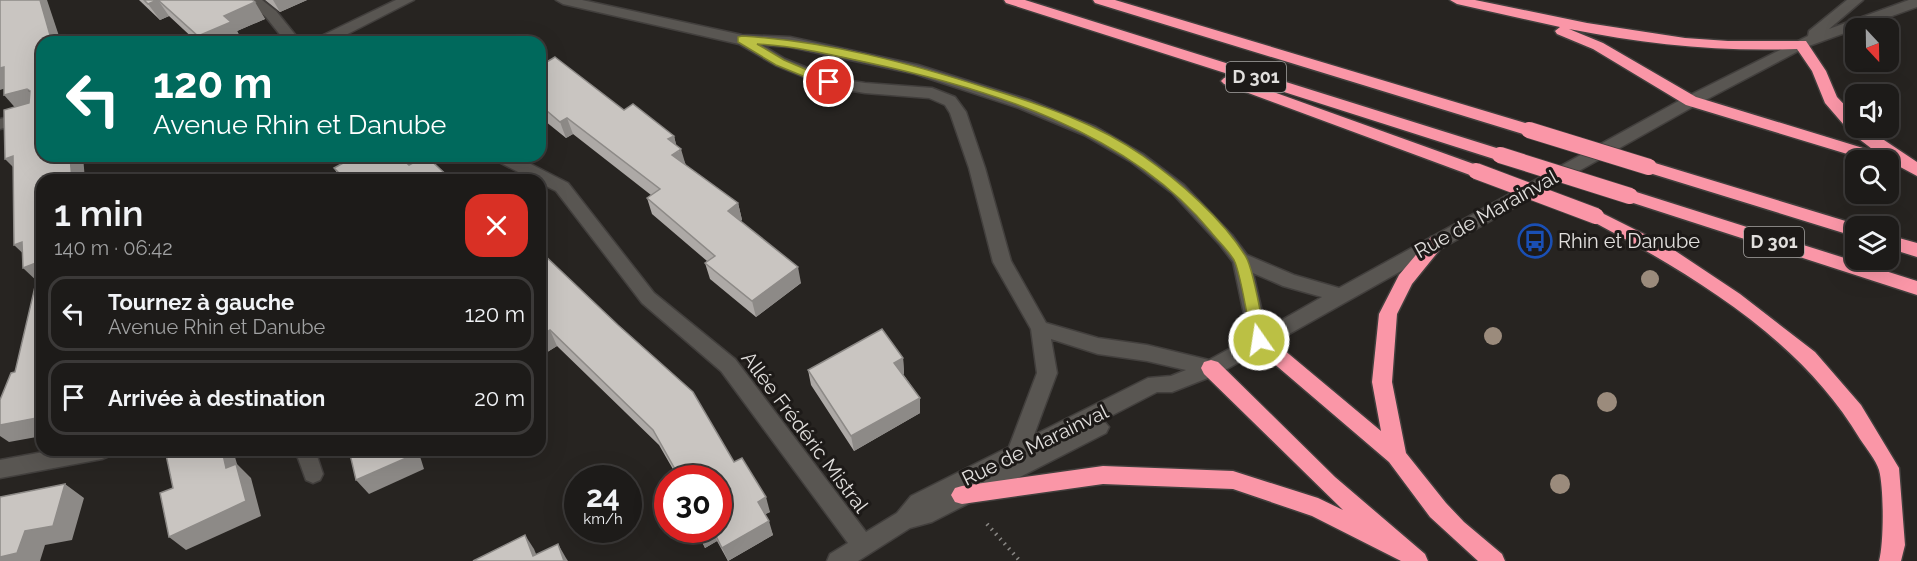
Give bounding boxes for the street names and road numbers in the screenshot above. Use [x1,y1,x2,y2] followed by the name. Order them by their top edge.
[1226,62,1286,92] road number: D 301
[1410,165,1562,263] street label: Rue de Marainval
[1744,227,1804,257] road number: D 301
[737,347,874,518] street label: Allée Frédéric Mistral
[958,399,1113,491] street label: Rue de Marainval

